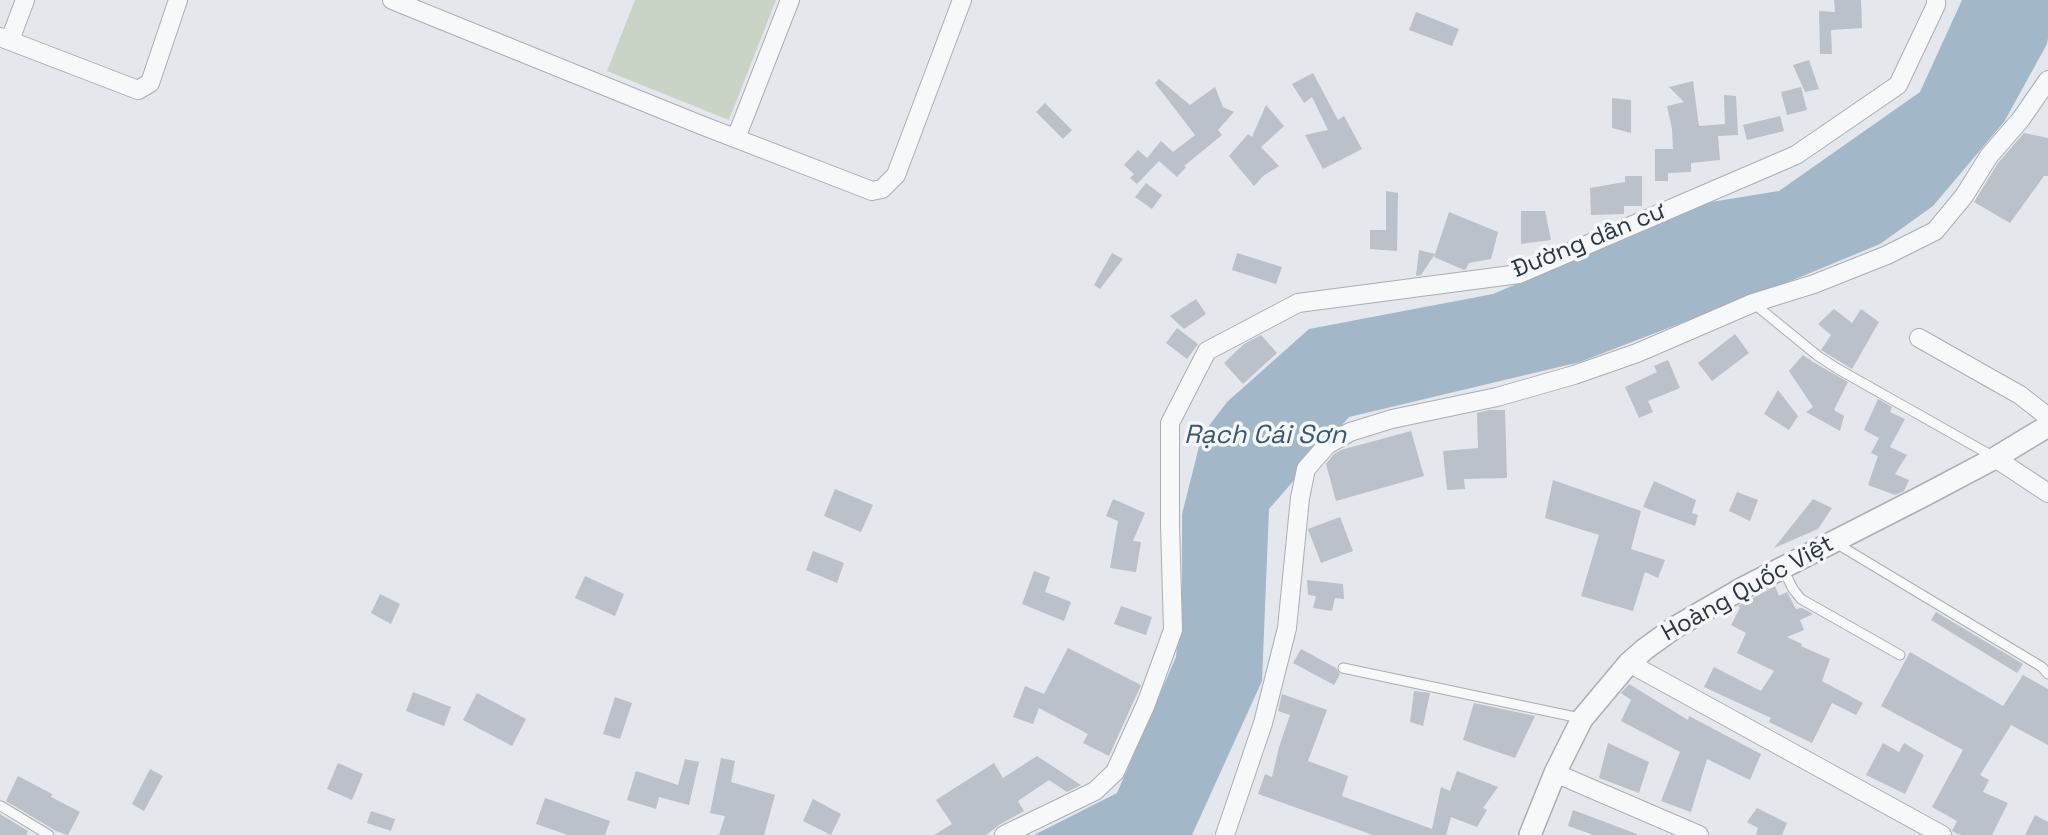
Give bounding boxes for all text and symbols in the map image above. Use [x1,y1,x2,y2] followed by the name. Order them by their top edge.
[1508,197,1670,285] street label: Đường dân cư
[1184,420,1346,452] water label: Rạch Cái Sơn
[1657,530,1839,648] street label: Hoàng Quốc Việt

